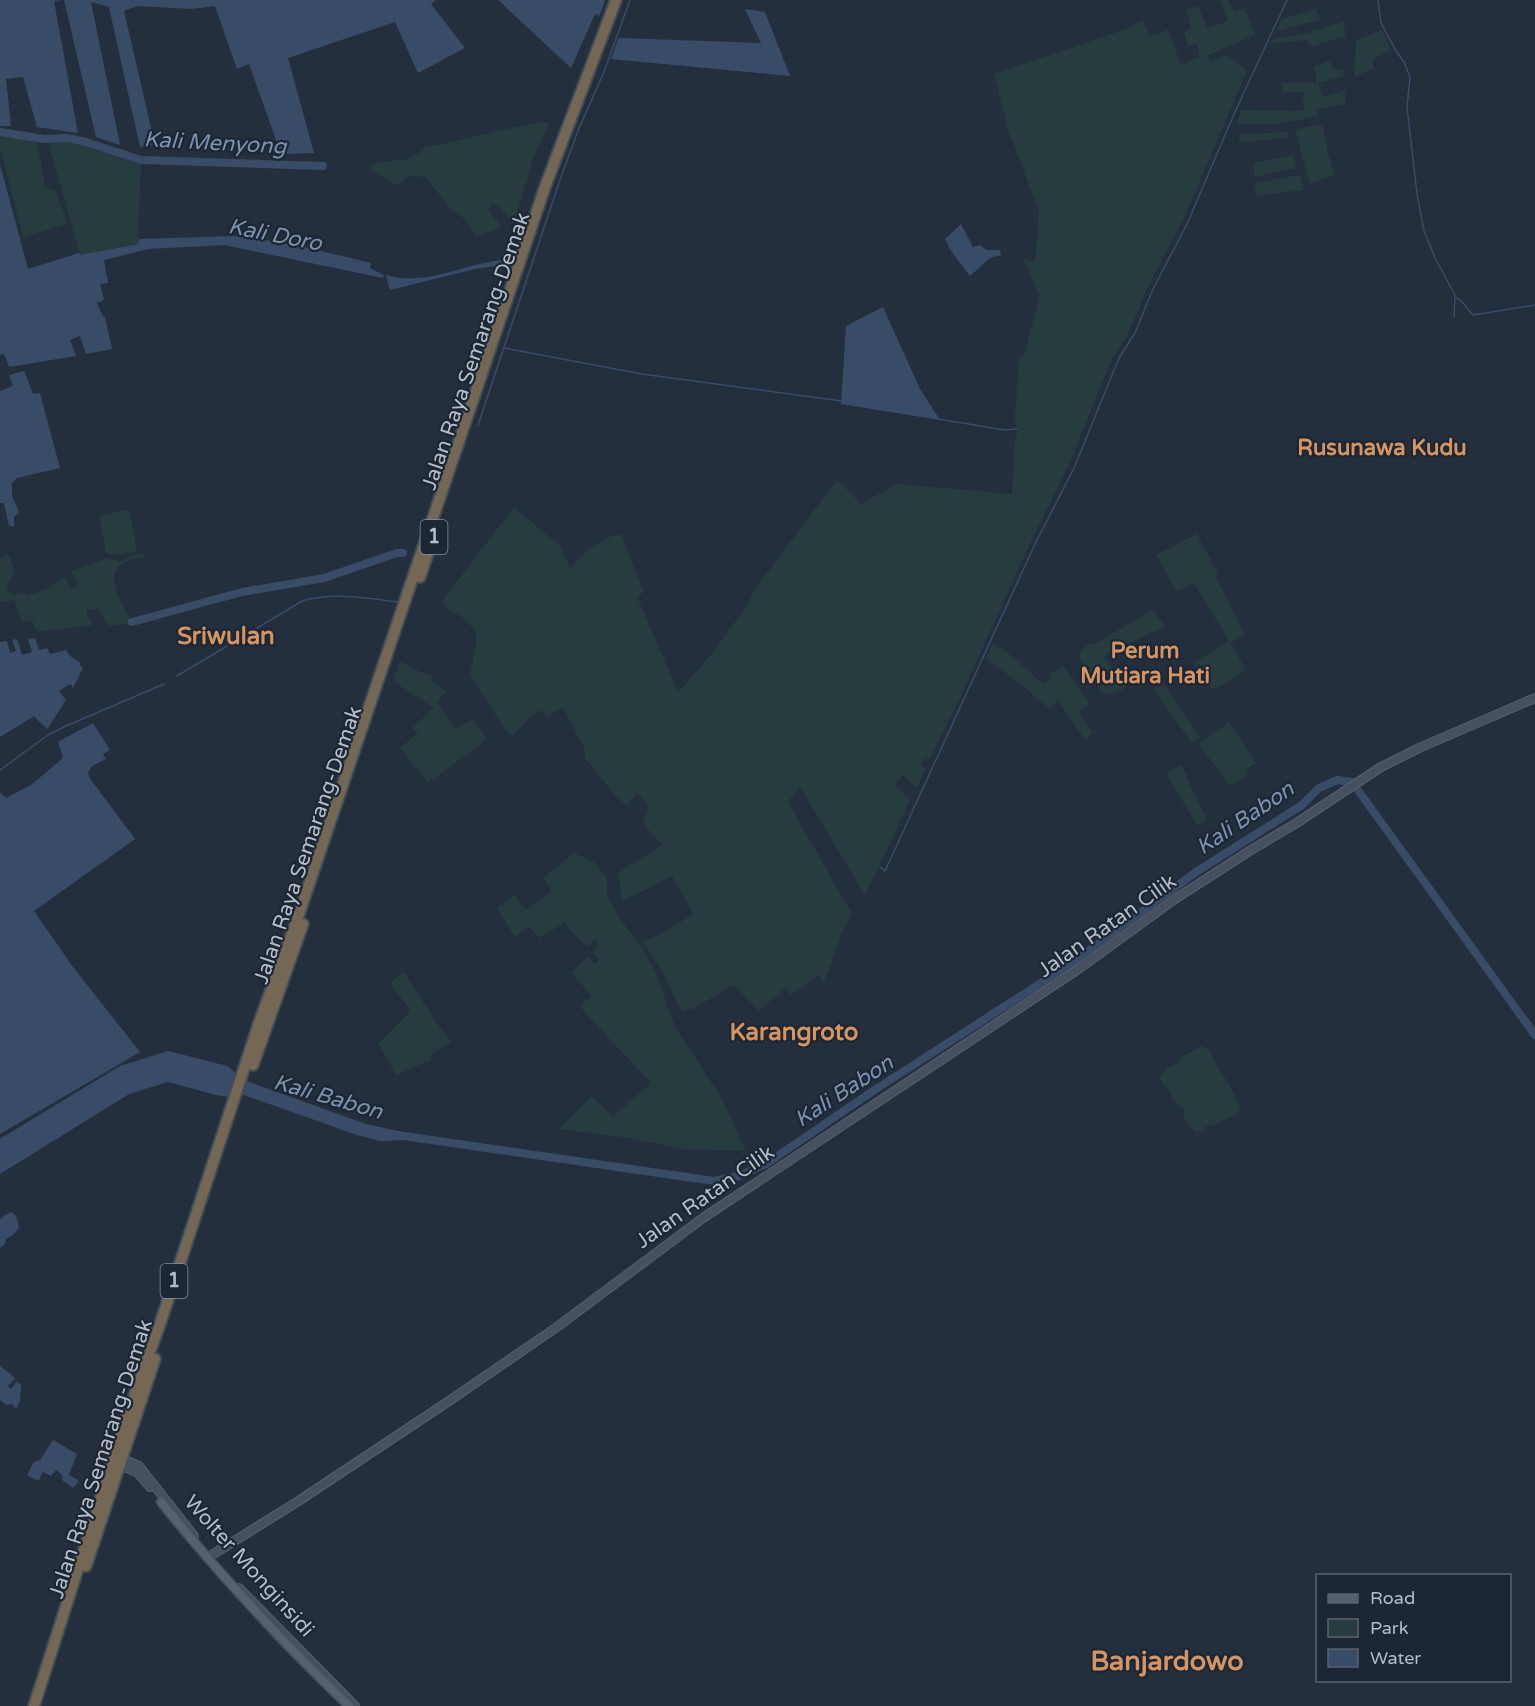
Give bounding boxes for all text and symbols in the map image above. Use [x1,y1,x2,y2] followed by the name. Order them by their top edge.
[143,126,288,160] water label: Kali Menyong
[417,209,535,493] street label: Jalan Raya Semarang-Demak
[226,213,326,257] water label: Kali Doro
[1297,435,1467,461] district label: Rusunawa Kudu
[420,520,448,554] road number: 1
[177,622,275,651] district label: Sriwulan
[1080,638,1210,689] district label: Perum Mutiara Hati
[249,703,367,987] street label: Jalan Raya Semarang-Demak
[1191,776,1299,860] water label: Kali Babon
[1033,869,1181,983] street label: Jalan Ratan Cilik
[730,1018,858,1047] district label: Karangroto
[790,1049,899,1132] water label: Kali Babon
[271,1069,386,1125] water label: Kali Babon
[631,1140,779,1254] street label: Jalan Ratan Cilik
[160,1264,188,1298] road number: 1
[44,1316,158,1602] street label: Jalan Raya Semarang-Demak
[179,1490,319,1642] street label: Wolter Monginsidi
[1316,1574,1511,1682] legend
[1370,1587,1415,1609] text: Road
[1370,1617,1409,1639] text: Park
[1090,1645,1244,1678] district label: Banjardowo
[1370,1647,1421,1669] text: Water

